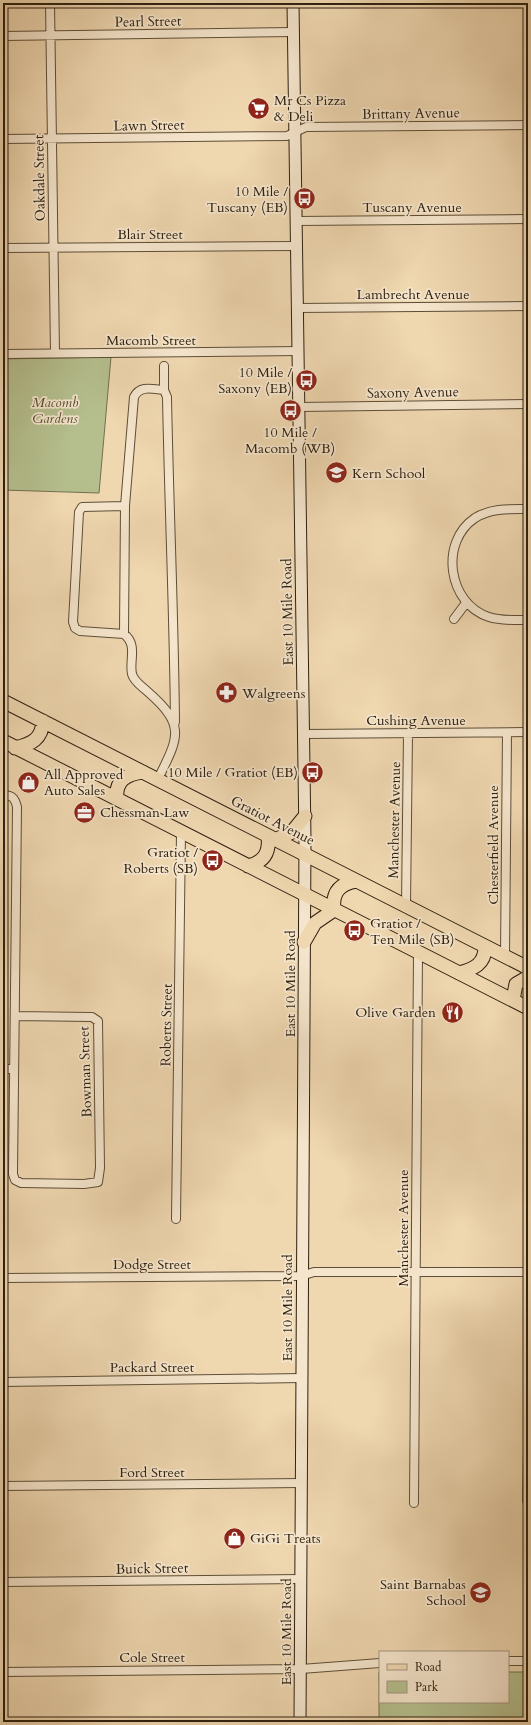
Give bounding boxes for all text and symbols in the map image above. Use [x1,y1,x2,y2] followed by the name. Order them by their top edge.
[114,11,182,32] street label: Pearl Street
[274,91,346,126] place label: Mr Cs Pizza & Deli
[245,95,271,121] supermarket icon: Mr Cs Pizza & Deli
[362,103,460,124] street label: Brittany Avenue
[113,115,185,136] street label: Lawn Street
[29,134,50,221] street label: Oakdale Street
[207,182,288,217] place label: 10 Mile / Tuscany (EB)
[291,186,317,212] bus stop icon: 10 Mile / Tuscany (EB)
[362,198,462,217] street label: Tuscany Avenue
[117,225,183,244] street label: Blair Street
[357,285,469,304] street label: Lambrecht Avenue
[106,331,197,350] street label: Macomb Street
[218,363,292,398] place label: 10 Mile / Saxony (EB)
[294,367,320,393] bus stop icon: 10 Mile / Saxony (EB)
[367,382,459,403] street label: Saxony Avenue
[32,393,78,428] park label: Macomb Gardens
[277,397,303,423] bus stop icon: 10 Mile / Macomb (WB)
[245,423,335,458] place label: 10 Mile / Macomb (WB)
[323,460,349,486] school or university icon: Kern School
[352,464,426,483] place label: Kern School
[277,558,298,666] street label: East 10 Mile Road
[213,680,239,706] pharmacy icon: Walgreens
[241,684,306,703] place label: Walgreens
[366,711,466,730] street label: Cushing Avenue
[300,759,326,785] bus stop icon: 10 Mile / Gratiot (EB)
[384,761,405,879] street label: Manchester Avenue
[167,763,298,782] place label: 10 Mile / Gratiot (EB)
[44,765,124,800] place label: All Approved Auto Sales
[16,769,42,795] shop icon: All Approved Auto Sales
[484,785,503,905] street label: Chesterfield Avenue
[228,791,318,850] street label: Gratiot Avenue
[72,799,98,825] office icon: Chessman Law
[100,803,190,822] place label: Chessman Law
[123,843,198,878] place label: Gratiot / Roberts (SB)
[200,847,226,873] bus stop icon: Gratiot / Roberts (SB)
[370,914,455,949] place label: Gratiot / Ten Mile (SB)
[341,918,367,944] bus stop icon: Gratiot / Ten Mile (SB)
[281,930,300,1038] street label: East 10 Mile Road
[156,983,177,1067] street label: Roberts Street
[439,999,465,1025] restaurant icon: Olive Garden
[355,1003,436,1022] place label: Olive Garden
[74,1025,97,1118] street label: Bowman Street
[394,1169,413,1287] street label: Manchester Avenue
[278,1254,297,1362] street label: East 10 Mile Road
[113,1255,192,1274] street label: Dodge Street
[110,1358,195,1377] street label: Packard Street
[119,1463,185,1482] street label: Ford Street
[222,1525,248,1551] shop icon: GiGi Treats
[250,1529,321,1548] place label: GiGi Treats
[116,1558,189,1579] street label: Buick Street
[380,1575,466,1610] place label: Saint Barnabas School
[277,1578,296,1686] street label: East 10 Mile Road
[468,1579,494,1605] school or university icon: Saint Barnabas School
[119,1648,185,1667] street label: Cole Street
[379,1651,509,1703] legend
[415,1659,442,1675] text: Road
[415,1679,439,1695] text: Park

